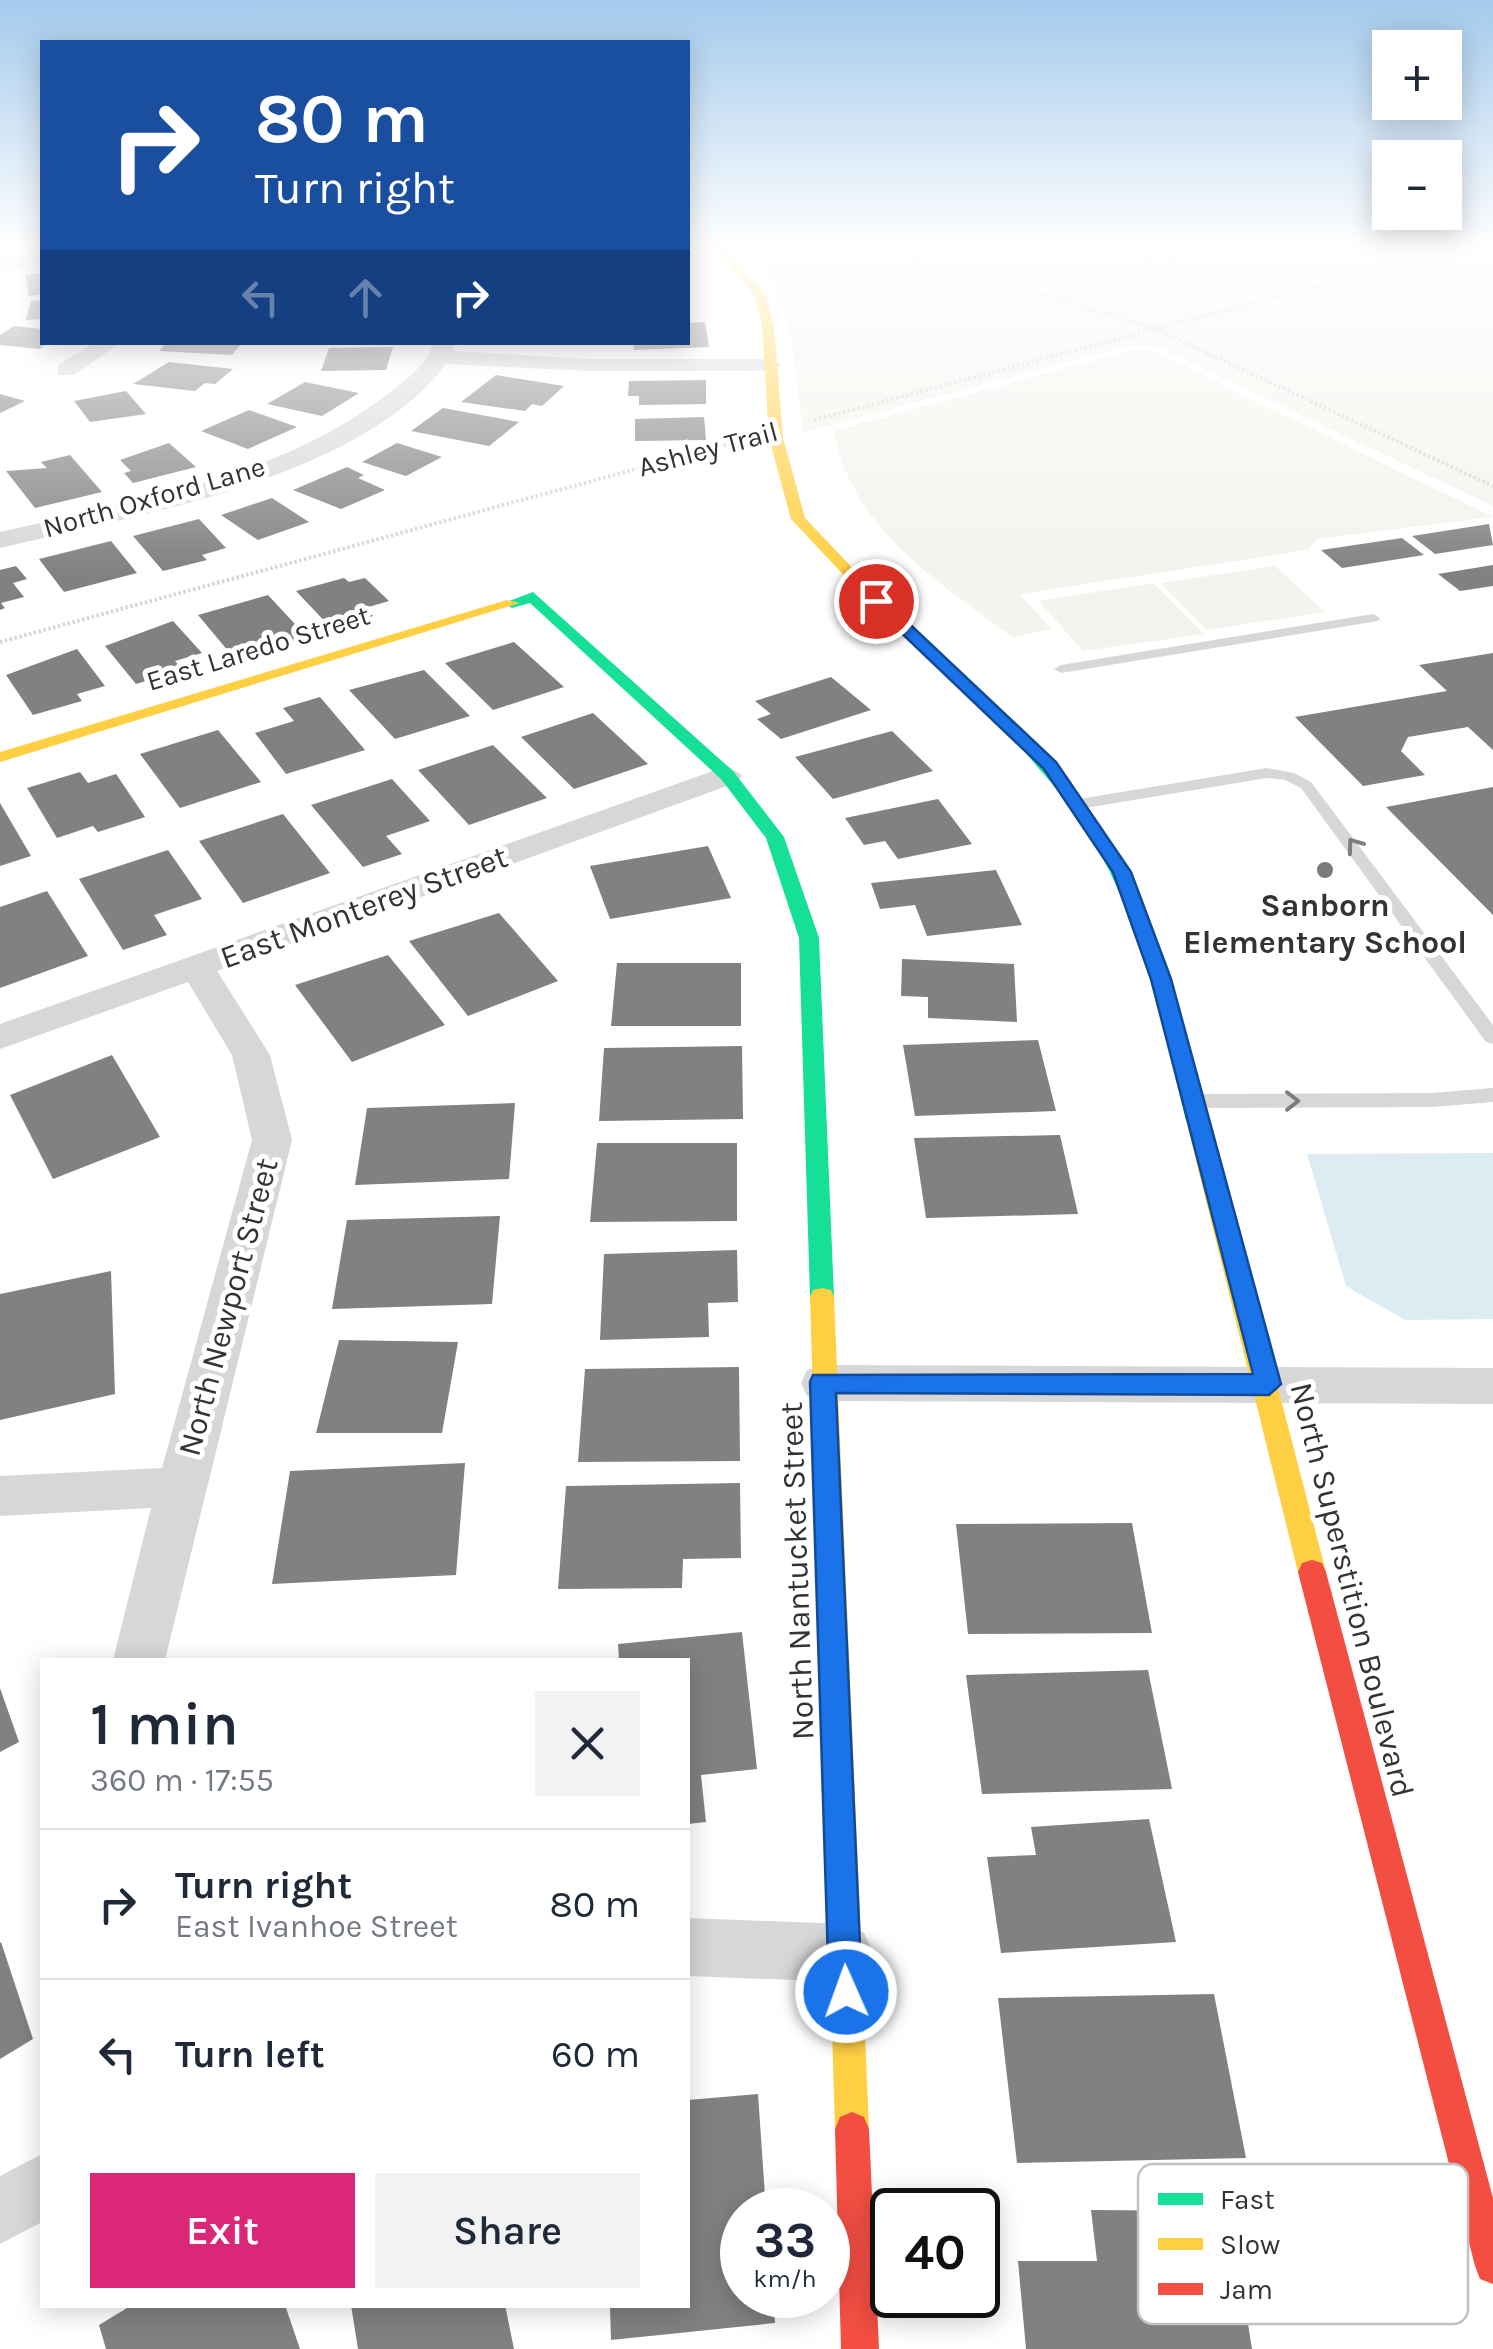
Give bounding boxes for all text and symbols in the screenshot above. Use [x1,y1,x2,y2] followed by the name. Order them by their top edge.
[1372,30,1462,230] map controls
[1372,30,1462,120] button: +
[255,78,429,160] text: 80 m
[90,80,220,210] icon: right
[1372,140,1462,230] button: −
[255,162,455,214] text: Turn right
[233,270,288,325] icon: left
[338,270,393,325] icon: ahead
[443,270,498,325] icon: right
[635,415,781,483] street label: Ashley Trail
[39,450,269,544] street label: North Oxford Lane
[834,559,919,644] pin
[849,574,904,629] icon: arrive
[143,598,373,698] street label: East Laredo Street
[215,838,513,976] street label: East Monterey Street
[1348,838,1366,856] one-way arrow
[1314,859,1336,881] marker: Sanborn Elementary School
[1183,887,1467,961] place label: Sanborn Elementary School
[1286,1090,1301,1112] one-way arrow
[170,1154,286,1460] street label: North Newport Street
[1283,1379,1421,1801] street label: North Superstition Boulevard
[773,1401,821,1741] street label: North Nantucket Street
[90,1689,239,1759] text: 1 min
[535,1691,640,1796] button: close
[90,1762,274,1799] text: 360 m · 17:55
[175,1863,352,1908] text: Turn right
[90,1877,145,1932] icon: right
[550,1882,640,1927] text: 80 m
[175,1908,458,1945] text: East Ivanhoe Street
[794,1940,898,2044] position arrow
[90,2027,145,2082] icon: left
[175,2032,325,2077] text: Turn left
[551,2032,640,2077] text: 60 m
[1138,2164,1468,2324] legend
[90,2173,355,2288] button: Exit
[375,2173,640,2288] button: Share
[1220,2183,1275,2216] text: Fast
[870,2188,1000,2318] speed limit sign: 40
[754,2211,816,2270] text: 33
[1220,2228,1280,2261] text: Slow
[753,2264,817,2293] text: km/h
[1220,2273,1273,2306] text: Jam

